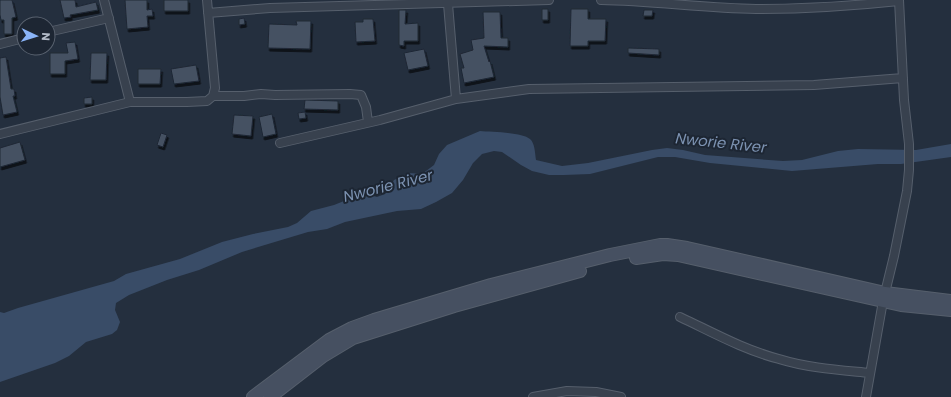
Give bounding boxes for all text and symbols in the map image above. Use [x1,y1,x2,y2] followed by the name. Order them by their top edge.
[16,16,56,56] north arrow
[38,32,54,41] text: N
[674,127,768,158] water label: Nworie River
[341,164,435,207] water label: Nworie River

